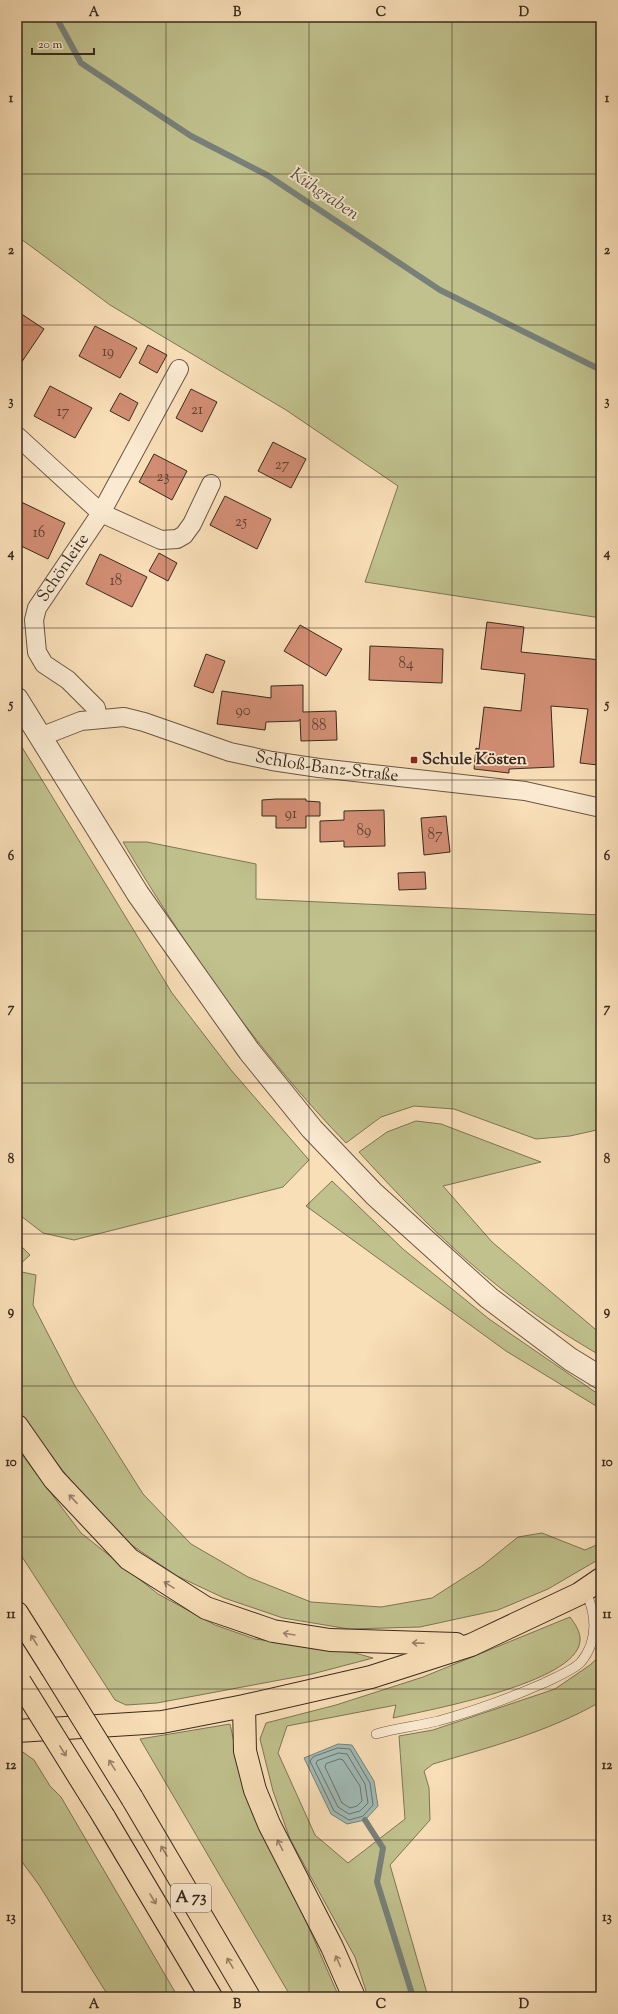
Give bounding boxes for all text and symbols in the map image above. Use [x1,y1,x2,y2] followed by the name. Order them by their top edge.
[89,4,100,22] text: A
[233,4,242,22] text: B
[376,4,386,22] text: C
[519,4,529,22] text: D
[32,30,94,56] scale bar
[38,36,63,54] text: 20 m
[9,90,14,108] text: 1
[605,90,610,108] text: 1
[284,162,364,228] water label: Kühgraben
[8,242,15,260] text: 2
[604,242,611,260] text: 2
[102,342,114,363] house number: 19
[8,393,14,411] text: 3
[604,393,610,411] text: 3
[191,400,203,421] house number: 21
[57,402,70,423] house number: 17
[275,455,290,476] house number: 27
[156,467,170,488] house number: 23
[235,512,247,533] house number: 25
[33,523,45,544] house number: 16
[32,529,96,607] street label: Schönleite
[7,545,15,563] text: 4
[603,545,611,563] text: 4
[110,571,122,592] house number: 18
[399,654,414,675] house number: 84
[8,696,14,714] text: 5
[604,696,610,714] text: 5
[235,701,251,722] house number: 90
[311,716,327,737] house number: 88
[253,746,400,789] street label: Schloß-Banz-Straße
[422,748,528,772] place label: Schule Kösten
[409,755,419,765] marker: Schule Kösten
[285,804,297,825] house number: 91
[357,821,371,842] house number: 89
[427,825,443,846] house number: 87
[8,848,15,866] text: 6
[604,848,611,866] text: 6
[8,1000,15,1018] text: 7
[604,1000,611,1018] text: 7
[8,1151,15,1169] text: 8
[604,1151,611,1169] text: 8
[8,1303,15,1321] text: 9
[604,1303,611,1321] text: 9
[5,1454,17,1472] text: 10
[601,1454,613,1472] text: 10
[68,1494,78,1504] one-way arrow
[164,1581,175,1589] one-way arrow
[7,1606,16,1624] text: 11
[603,1606,612,1624] text: 11
[282,1629,295,1637] one-way arrow
[30,1635,38,1646] one-way arrow
[412,1639,425,1647] one-way arrow
[58,1745,67,1756] one-way arrow
[6,1757,17,1775] text: 12
[602,1757,613,1775] text: 12
[107,1759,115,1771] one-way arrow
[275,1839,283,1851] one-way arrow
[159,1845,167,1857] one-way arrow
[171,1884,211,1912] road number: A 73
[149,1893,157,1905] one-way arrow
[6,1909,16,1927] text: 13
[602,1909,612,1927] text: 13
[334,1956,342,1968] one-way arrow
[225,1957,233,1969] one-way arrow
[89,1996,100,2014] text: A
[233,1996,242,2014] text: B
[376,1996,386,2014] text: C
[519,1996,529,2014] text: D

